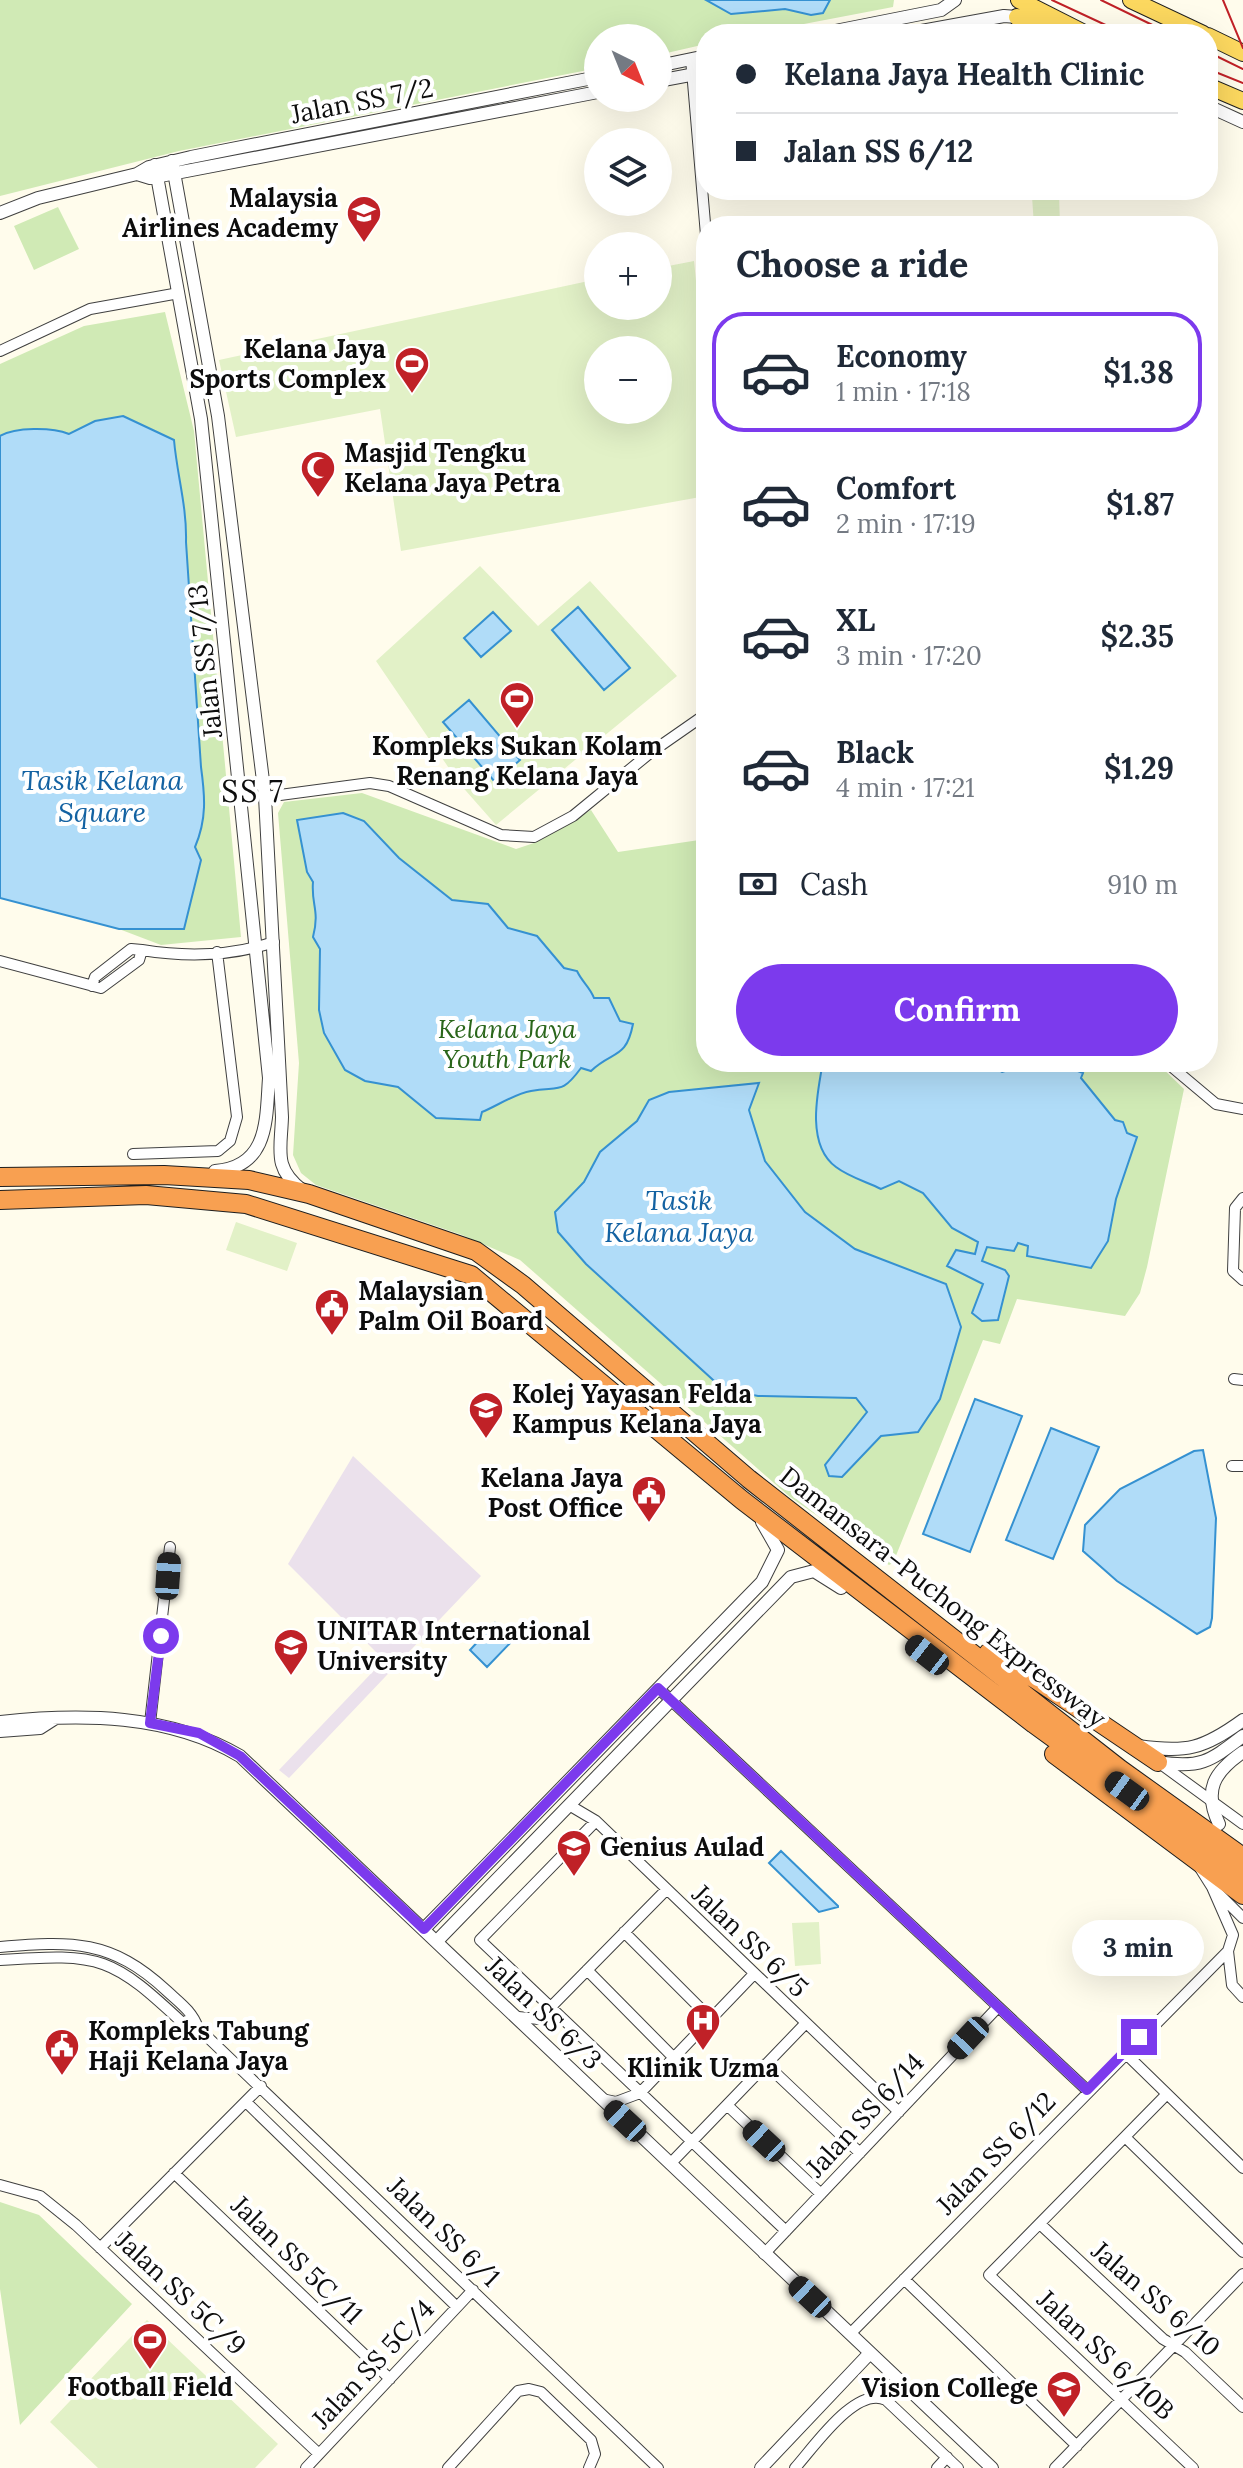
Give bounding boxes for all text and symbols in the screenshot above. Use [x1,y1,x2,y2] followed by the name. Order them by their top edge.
[584,24,672,112] north arrow
[584,24,672,424] map controls
[784,55,1144,93] text: Kelana Jaya Health Clinic
[287,71,436,132] street label: Jalan SS 7/2
[584,128,672,216] button: layers
[784,132,973,170] text: Jalan SS 6/12
[122,181,339,244] place label: Malaysia Airlines Academy
[345,194,383,244] school or university icon: Malaysia Airlines Academy
[584,232,672,320] button: +
[736,241,968,287] text: Choose a ride
[189,332,386,395] place label: Kelana Jaya Sports Complex
[584,336,672,424] button: −
[740,336,812,408] icon: car
[836,337,967,375] text: Economy
[393,345,431,395] sports icon: Kelana Jaya Sports Complex
[1103,353,1174,391] text: $1.38
[836,375,971,408] text: 1 min · 17:18
[344,436,561,499] place label: Masjid Tengku Kelana Jaya Petra
[299,449,337,499] mosque icon: Masjid Tengku Kelana Jaya Petra
[740,468,812,540] icon: car
[836,469,956,507] text: Comfort
[1106,485,1174,523] text: $1.87
[836,507,976,540] text: 2 min · 17:19
[180,583,230,740] street label: Jalan SS 7/13
[740,600,812,672] icon: car
[836,601,875,639] text: XL
[1100,617,1174,655] text: $2.35
[836,639,982,672] text: 3 min · 17:20
[498,680,536,730] sports icon: Kompleks Sukan Kolam Renang Kelana Jaya
[372,729,662,792] place label: Kompleks Sukan Kolam Renang Kelana Jaya
[740,732,812,804] icon: car
[836,733,914,771] text: Black
[1104,749,1174,787] text: $1.29
[21,762,183,830] water label: Tasik Kelana Square
[836,771,975,804] text: 4 min · 17:21
[221,772,285,810] district label: SS 7
[736,862,780,906] icon: cash
[800,865,868,903] text: Cash
[1107,868,1178,901] text: 910 m
[736,964,1178,1056] button: Confirm
[438,1012,577,1075] park label: Kelana Jaya Youth Park
[604,1182,754,1250] water label: Tasik Kelana Jaya
[358,1274,544,1337] place label: Malaysian Palm Oil Board
[313,1287,351,1337] public building icon: Malaysian Palm Oil Board
[512,1377,762,1440] place label: Kolej Yayasan Felda Kampus Kelana Jaya
[467,1390,505,1440] school or university icon: Kolej Yayasan Felda Kampus Kelana Jaya
[774,1459,1113,1734] street label: Damansara–Puchong Expressway
[480,1461,623,1524] place label: Kelana Jaya Post Office
[630,1474,668,1524] public building icon: Kelana Jaya Post Office
[154,1551,182,1601] car
[317,1614,590,1677] place label: UNITAR International University
[143,1618,179,1654] route start
[272,1627,310,1677] school or university icon: UNITAR International University
[901,1631,953,1679] car
[1101,1767,1153,1815] car
[555,1828,593,1878] school or university icon: Genius Aulad
[600,1830,764,1863] place label: Genius Aulad
[684,1877,815,2005] street label: Jalan SS 6/5
[1073,1921,1205,1977] callout: 3 min
[1103,1931,1173,1964] text: 3 min
[478,1948,609,2077] street label: Jalan SS 6/3
[684,2002,722,2052] hospital icon: Klinik Uzma
[943,2012,993,2064] car
[88,2014,310,2077] place label: Kompleks Tabung Haji Kelana Jaya
[1121,2019,1157,2055] route end
[43,2027,81,2077] public building icon: Kompleks Tabung Haji Kelana Jaya
[798,2046,931,2185] street label: Jalan SS 6/14
[627,2051,780,2084] place label: Klinik Uzma
[928,2085,1063,2222] street label: Jalan SS 6/12
[599,2096,651,2146] car
[738,2116,790,2166] car
[380,2169,507,2294] street label: Jalan SS 6/1
[223,2188,370,2331] street label: Jalan SS 5C/11
[108,2223,254,2362] street label: Jalan SS 5C/9
[1084,2233,1227,2364] street label: Jalan SS 6/10
[784,2272,836,2322] car
[1029,2282,1182,2427] street label: Jalan SS 6/10B
[304,2292,442,2436] street label: Jalan SS 5C/4
[131,2321,169,2371] sports icon: Football Field
[1045,2369,1083,2419] school or university icon: Vision College
[67,2370,233,2403] place label: Football Field
[862,2371,1038,2404] place label: Vision College

